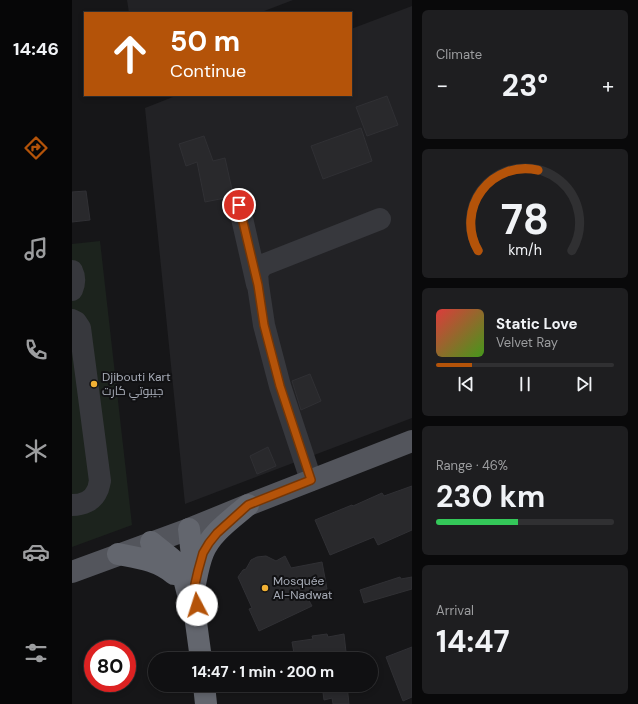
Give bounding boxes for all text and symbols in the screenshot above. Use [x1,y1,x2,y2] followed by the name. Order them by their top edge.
[170,23,240,60] text: 50 m
[104,28,156,80] icon: ahead
[13,37,59,61] text: 14:46
[436,46,482,63] text: Climate
[170,59,246,83] text: Continue
[502,66,548,105] text: 23°
[436,71,448,100] text: −
[602,71,614,100] text: +
[22,134,50,162] icon: directions
[222,188,256,222] pin
[501,193,549,247] text: 78
[228,194,250,216] icon: arrive
[22,235,50,263] icon: music
[508,241,542,259] text: km/h
[496,314,577,334] text: Static Love
[496,334,558,351] text: Velvet Ray
[22,336,50,364] icon: phone
[102,369,171,401] place label: Djibouti Kart جيبوتي كارت
[455,373,477,395] icon: previous
[514,373,536,395] icon: pause
[573,373,595,395] icon: next
[89,379,99,389] marker: Djibouti Kart جيبوتي كارت
[22,437,50,465] icon: climate
[436,457,508,474] text: Range · 46%
[436,477,545,516] text: 230 km
[22,538,50,566] icon: car
[273,573,333,603] place label: Mosquée Al-Nadwat
[260,583,270,593] marker: Mosquée Al-Nadwat
[176,584,218,626] position arrow
[436,602,474,619] text: Arrival
[436,622,510,661] text: 14:47
[22,639,50,667] icon: filters
[84,640,136,692] speed limit sign: 80
[192,662,334,682] text: 14:47 · 1 min · 200 m

